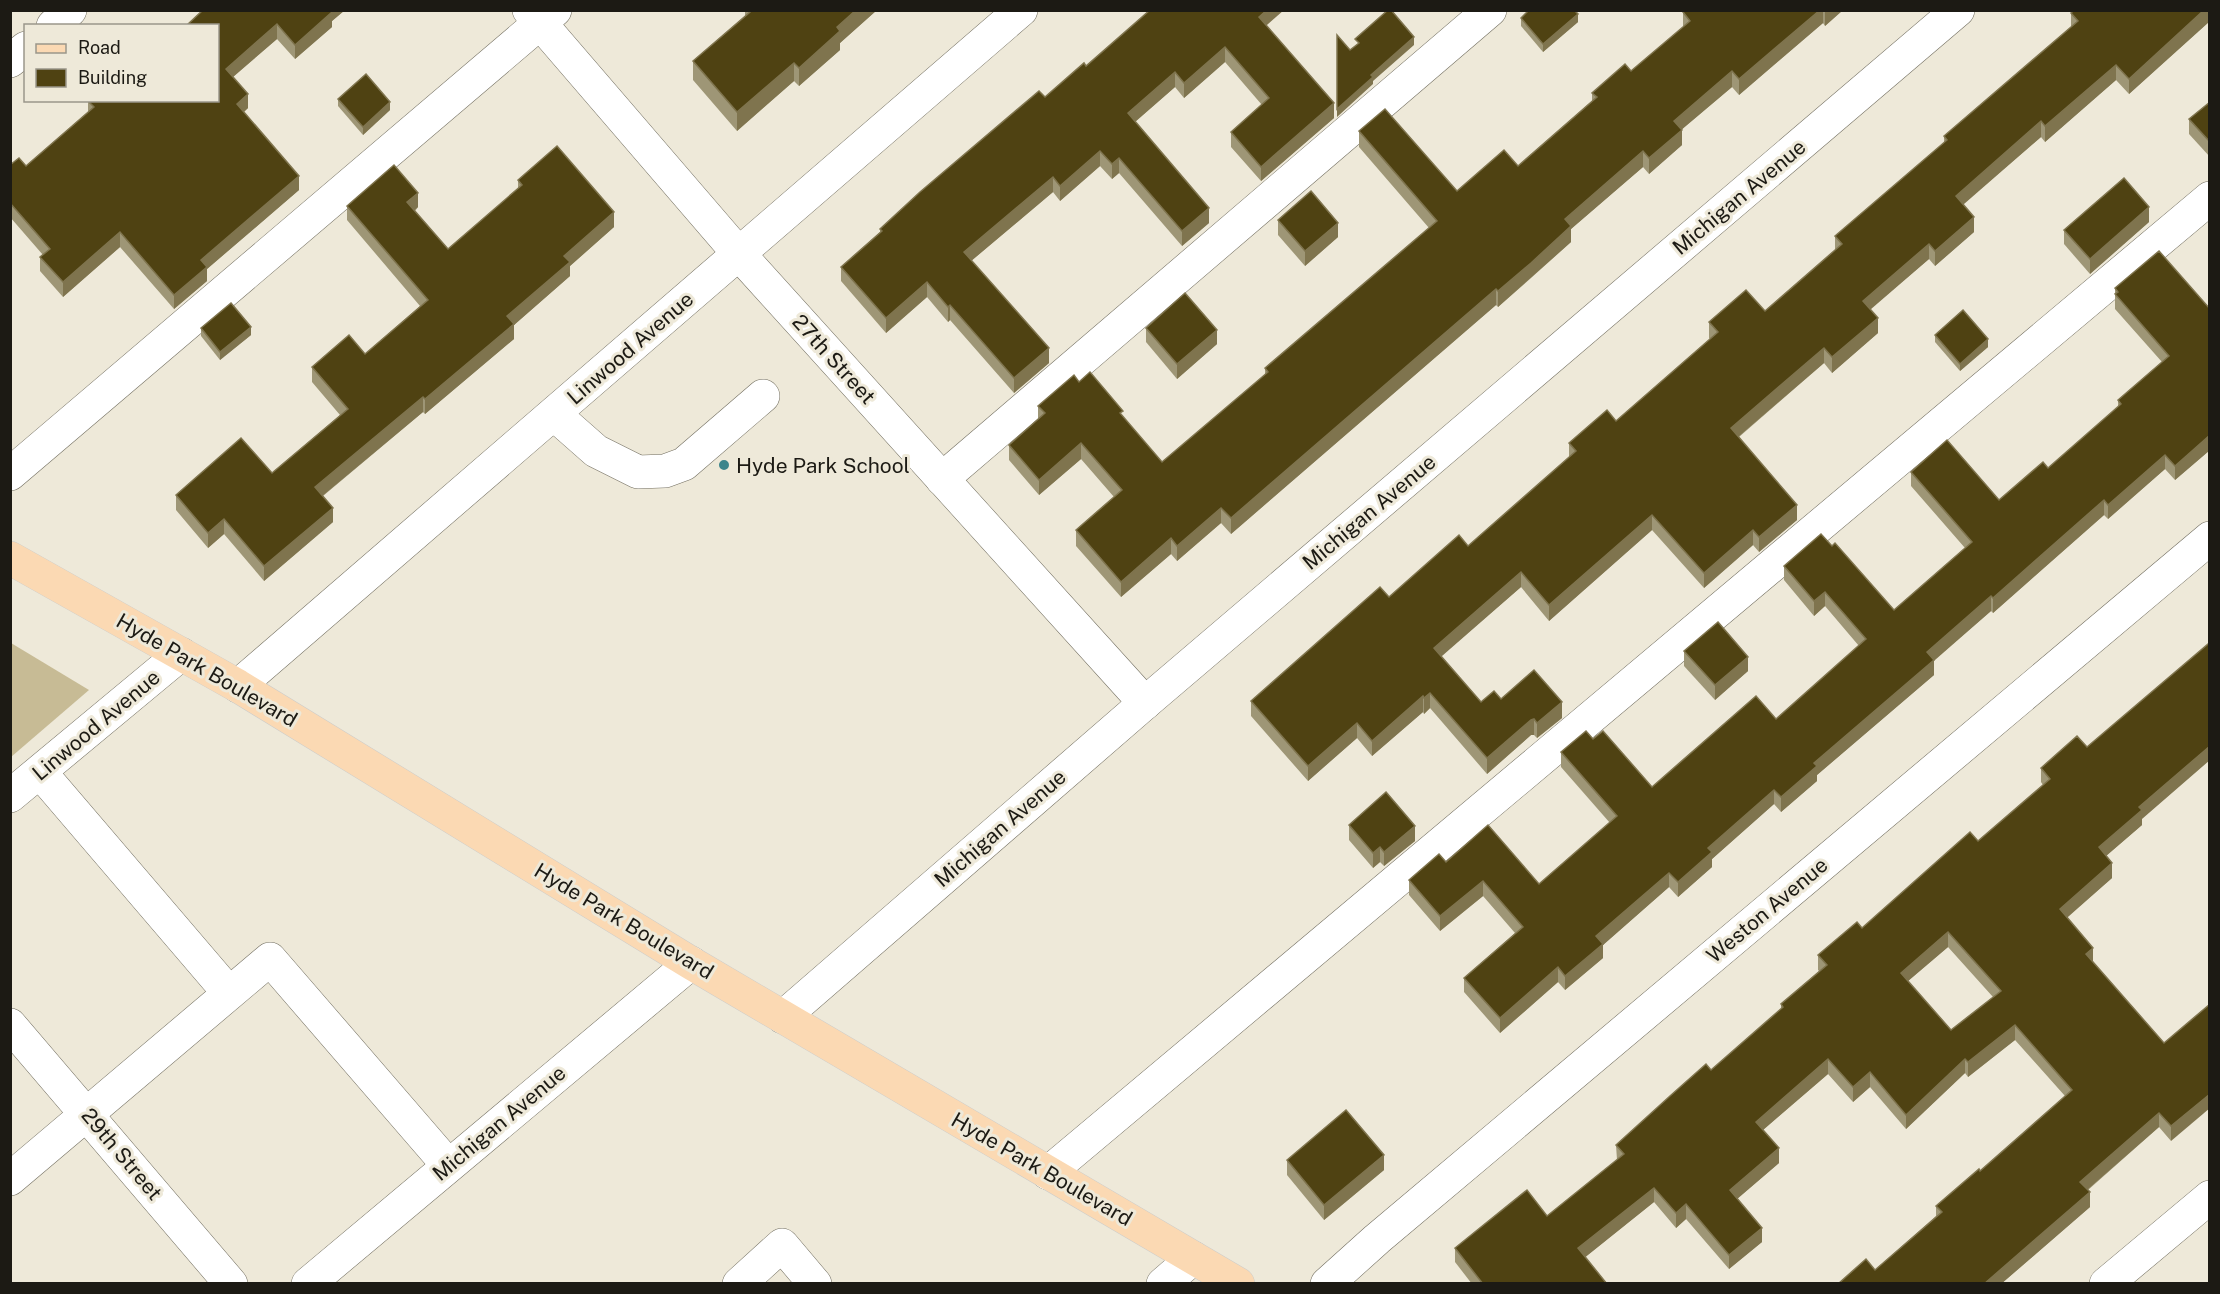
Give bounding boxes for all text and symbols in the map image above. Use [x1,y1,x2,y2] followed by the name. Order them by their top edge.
[24,24,219,102] legend
[78,37,121,58] text: Road
[78,67,147,88] text: Building
[1667,134,1811,260] street label: Michigan Avenue
[562,286,698,410] street label: Linwood Avenue
[787,309,881,409] street label: 27th Street
[1297,449,1441,575] street label: Michigan Avenue
[736,453,910,478] place label: Hyde Park School
[717,458,731,472] marker: Hyde Park School
[112,608,302,732] street label: Hyde Park Boulevard
[27,664,165,786] street label: Linwood Avenue
[929,764,1071,892] street label: Michigan Avenue
[1701,852,1833,968] street label: Weston Avenue
[530,858,718,984] street label: Hyde Park Boulevard
[427,1060,571,1186] street label: Michigan Avenue
[76,1103,168,1205] street label: 29th Street
[947,1107,1137,1231] street label: Hyde Park Boulevard

